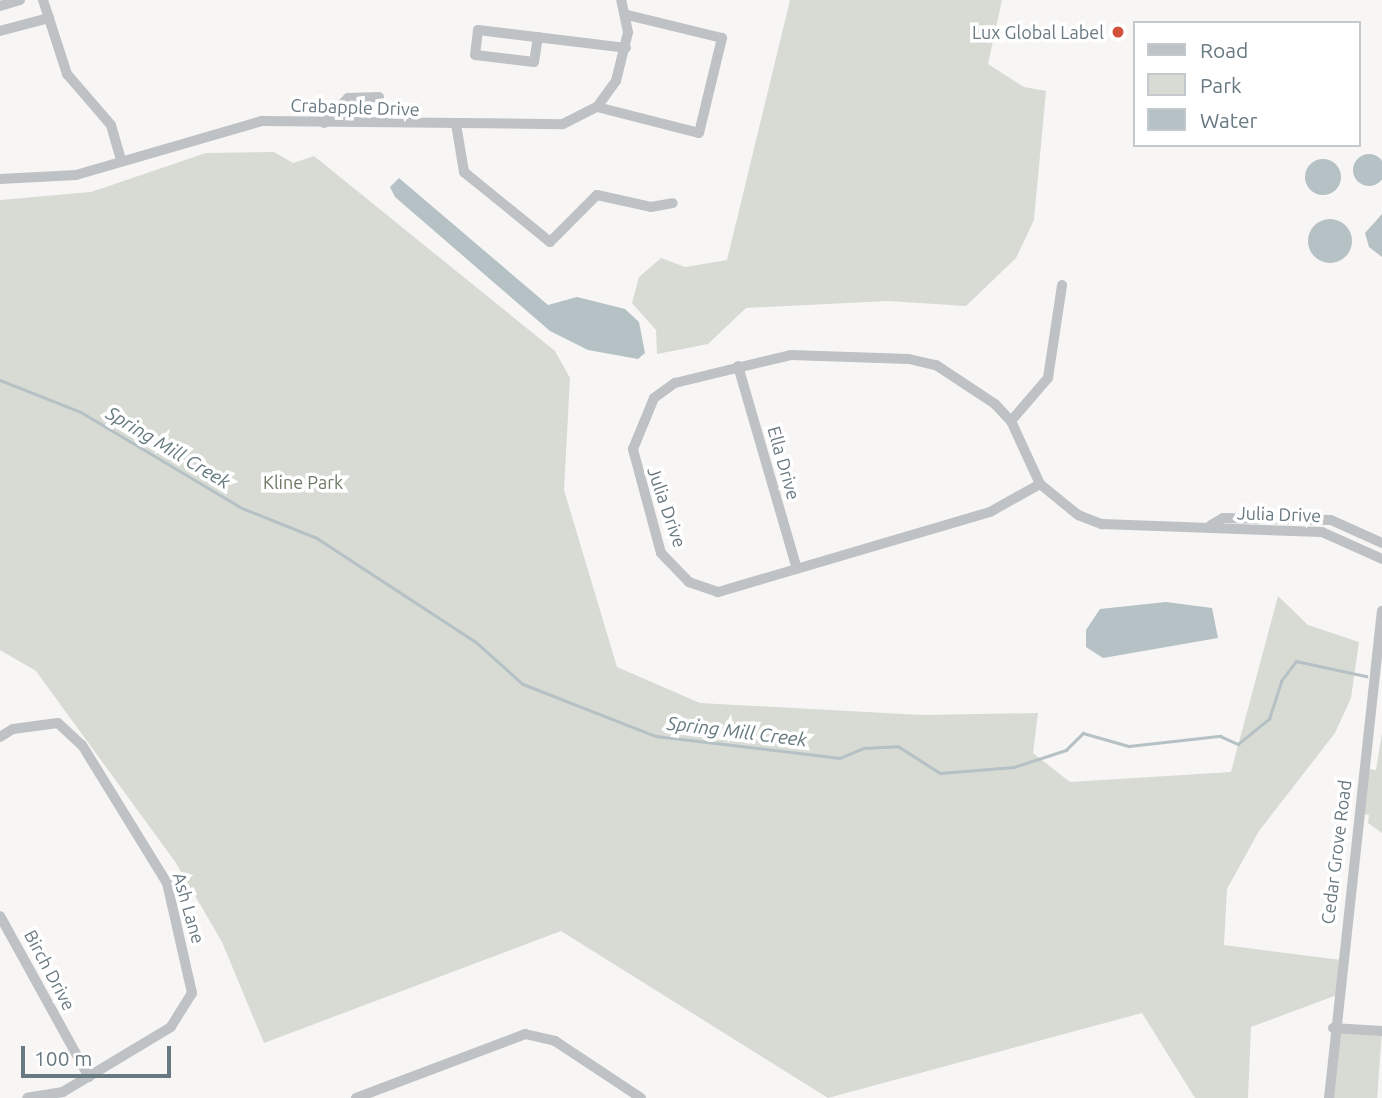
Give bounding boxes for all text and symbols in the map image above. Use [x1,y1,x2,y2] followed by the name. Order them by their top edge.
[972,21,1104,43] place label: Lux Global Label
[1134,21,1361,147] legend
[1110,24,1126,40] marker: Lux Global Label
[1200,38,1248,62] text: Road
[1200,73,1242,97] text: Park
[290,94,420,120] street label: Crabapple Drive
[1200,108,1258,132] text: Water
[102,402,234,494] water label: Spring Mill Creek
[763,424,805,502] street label: Ella Drive
[643,464,691,550] street label: Julia Drive
[263,471,343,493] park label: Kline Park
[1237,502,1321,526] street label: Julia Drive
[666,712,808,752] water label: Spring Mill Creek
[1316,779,1356,925] street label: Cedar Grove Road
[169,870,209,946] street label: Ash Lane
[20,926,80,1014] street label: Birch Drive
[24,1032,175,1076] scale bar
[34,1046,92,1070] text: 100 m

